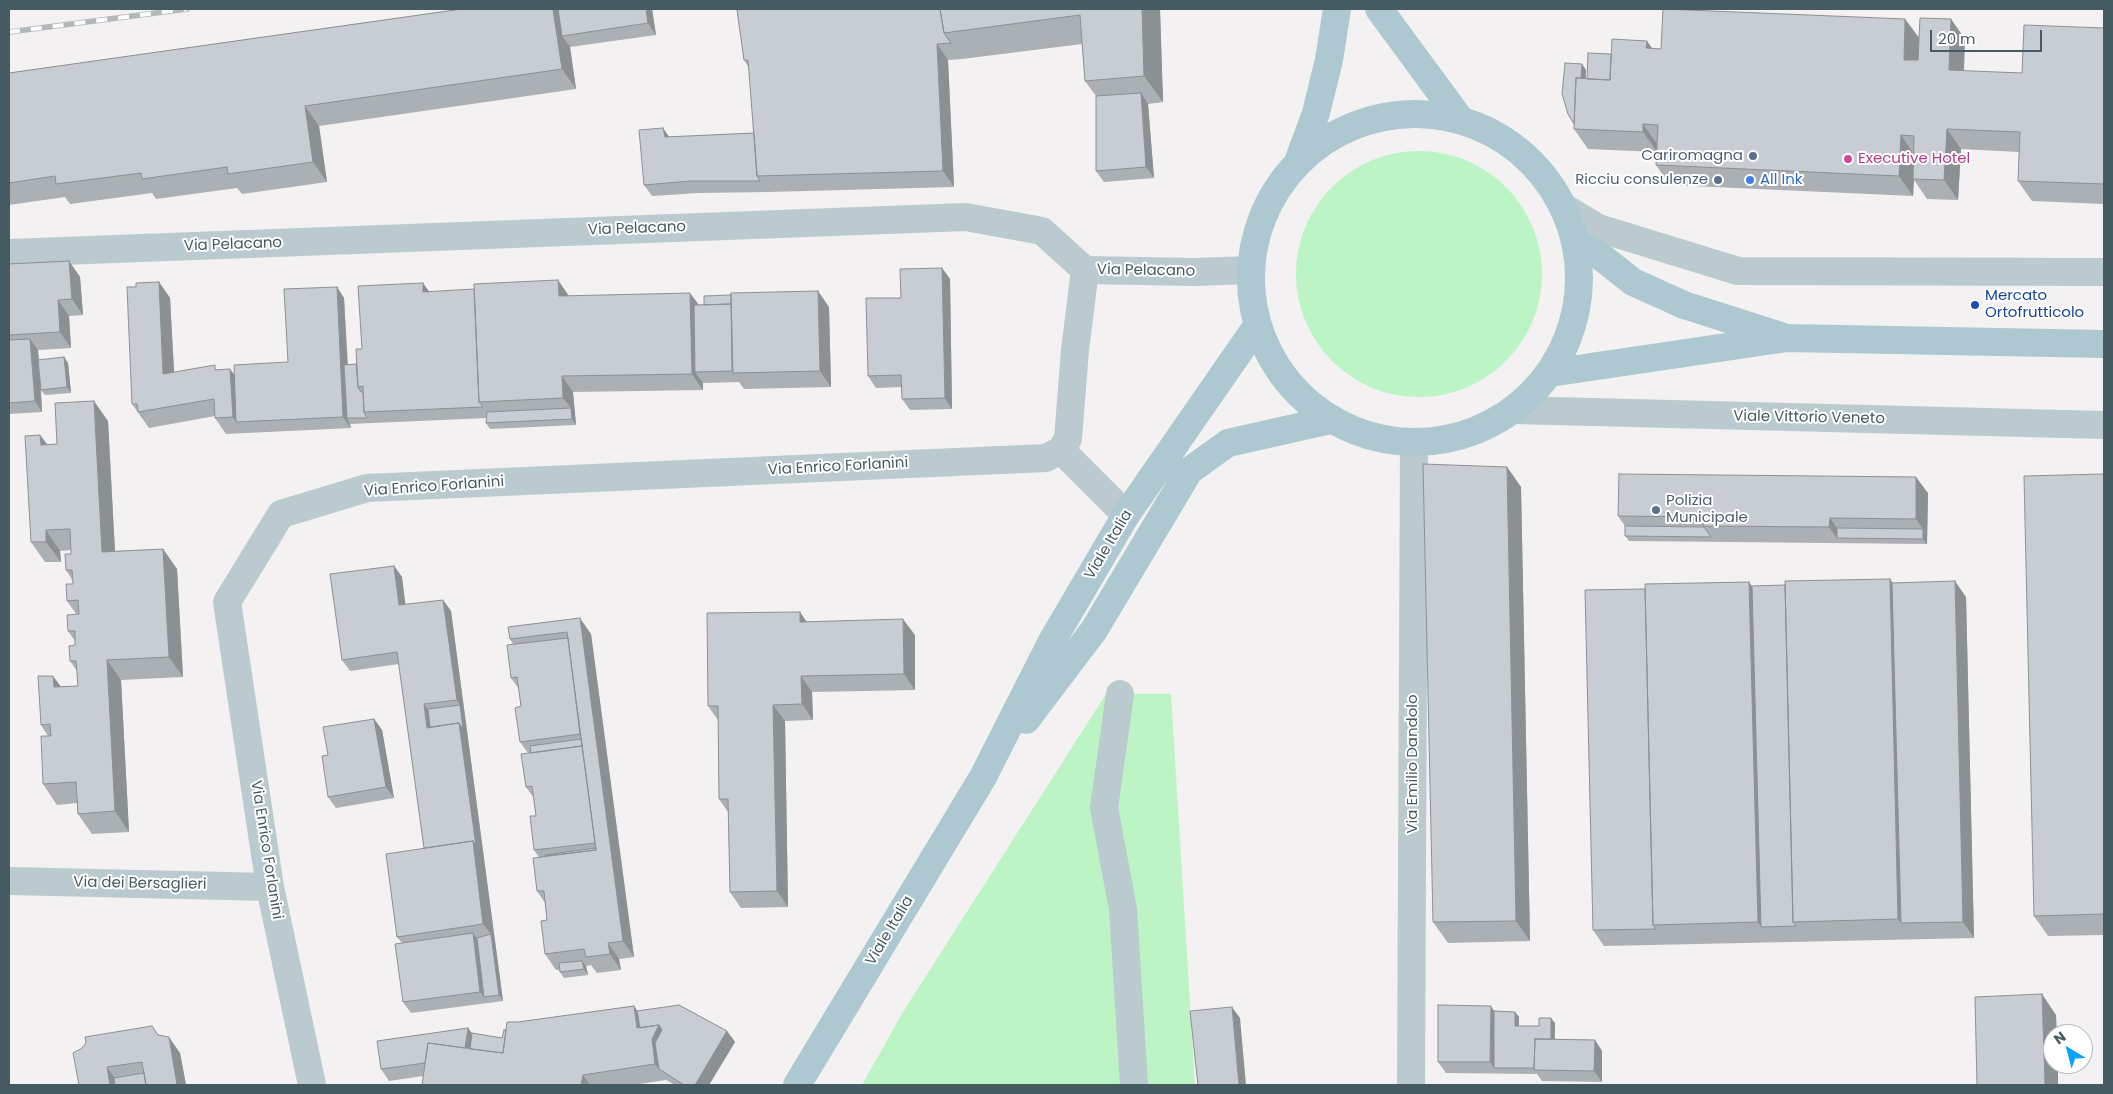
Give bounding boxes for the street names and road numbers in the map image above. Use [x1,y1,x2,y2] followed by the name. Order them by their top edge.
[588,218,686,240] street label: Via Pelacano
[184,234,282,256] street label: Via Pelacano
[1097,261,1195,281] street label: Via Pelacano
[1733,408,1885,428] street label: Viale Vittorio Veneto
[767,454,909,480] street label: Via Enrico Forlanini
[363,473,505,501] street label: Via Enrico Forlanini
[1081,507,1137,583] street label: Viale Italia
[1404,694,1422,834] street label: Via Emilio Dandolo
[246,779,286,921] street label: Via Enrico Forlanini
[73,874,207,894] street label: Via dei Bersaglieri
[862,893,918,969] street label: Viale Italia

